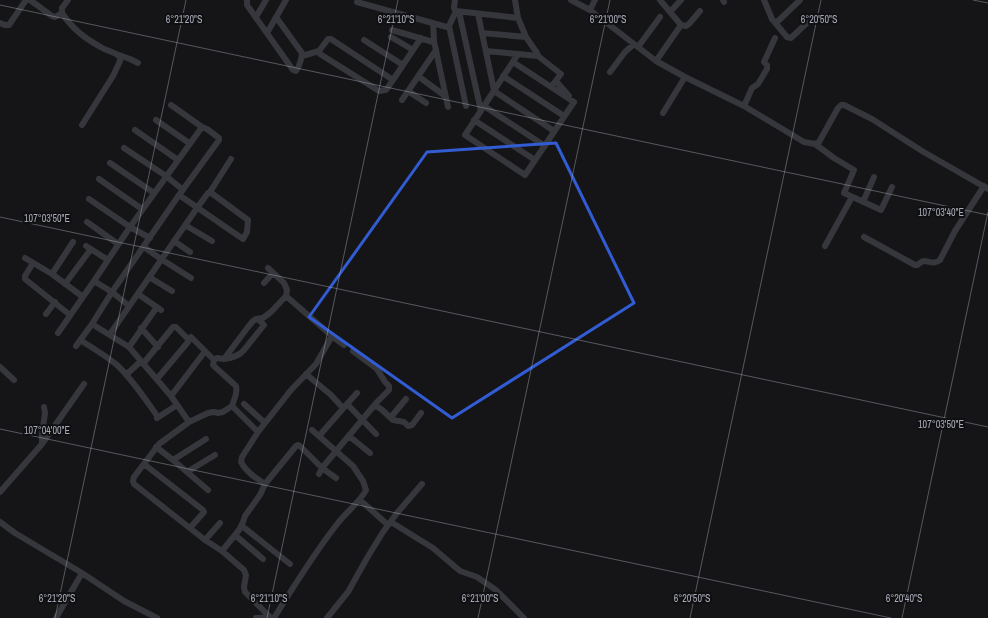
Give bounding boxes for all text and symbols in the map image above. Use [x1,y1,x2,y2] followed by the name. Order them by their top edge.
[166,13,203,26] text: 6°21'20"S
[378,13,415,26] text: 6°21'10"S
[590,13,627,26] text: 6°21'00"S
[801,13,838,26] text: 6°20'50"S
[918,206,964,219] text: 107°03'40"E
[24,212,70,225] text: 107°03'50"E
[918,418,964,431] text: 107°03'50"E
[24,424,70,437] text: 107°04'00"E
[39,592,76,605] text: 6°21'20"S
[251,592,288,605] text: 6°21'10"S
[462,592,499,605] text: 6°21'00"S
[674,592,711,605] text: 6°20'50"S
[886,592,923,605] text: 6°20'40"S

